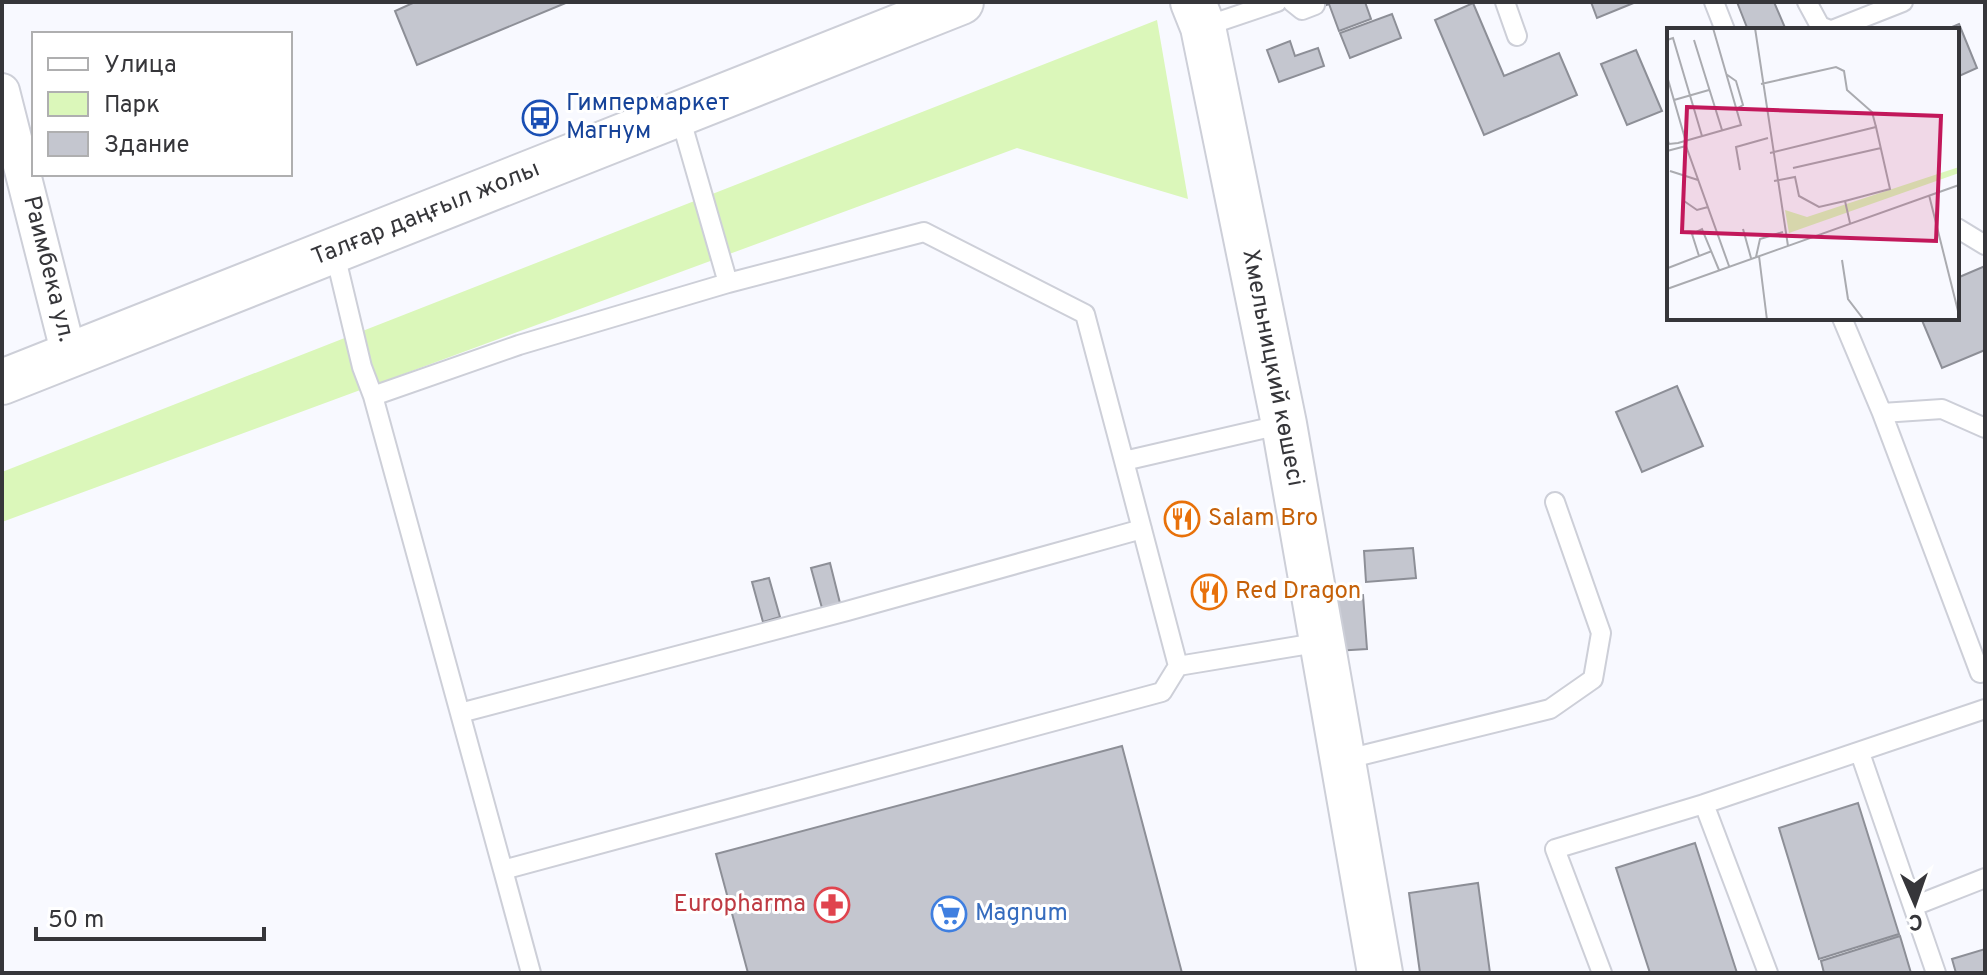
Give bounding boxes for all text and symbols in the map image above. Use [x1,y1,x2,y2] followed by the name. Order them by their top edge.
[1667,28,1959,320] inset map
[32,32,292,176] legend
[104,51,177,81] text: Улица
[566,89,729,147] place label: Гимпермаркет Магнум
[104,91,160,121] text: Парк
[521,99,559,137] bus stop icon: Гимпермаркет Магнум
[104,131,190,161] text: Здание
[308,155,544,273] street label: Талғар даңғыл жолы
[15,193,81,345] street label: Раимбека ул.
[1234,247,1310,489] street label: Хмельницкий көшесі
[1163,500,1201,538] restaurant icon: Salam Bro
[1208,504,1318,534] place label: Salam Bro
[1190,573,1228,611] restaurant icon: Red Dragon
[1235,577,1361,607] place label: Red Dragon
[1875,863,1955,943] north arrow
[813,886,851,924] pharmacy icon: Europharma
[674,890,806,920] place label: Europharma
[36,891,264,941] scale bar
[930,895,968,933] supermarket icon: Magnum
[975,899,1068,929] place label: Magnum
[48,906,104,936] text: 50 m
[1908,907,1923,934] text: С

